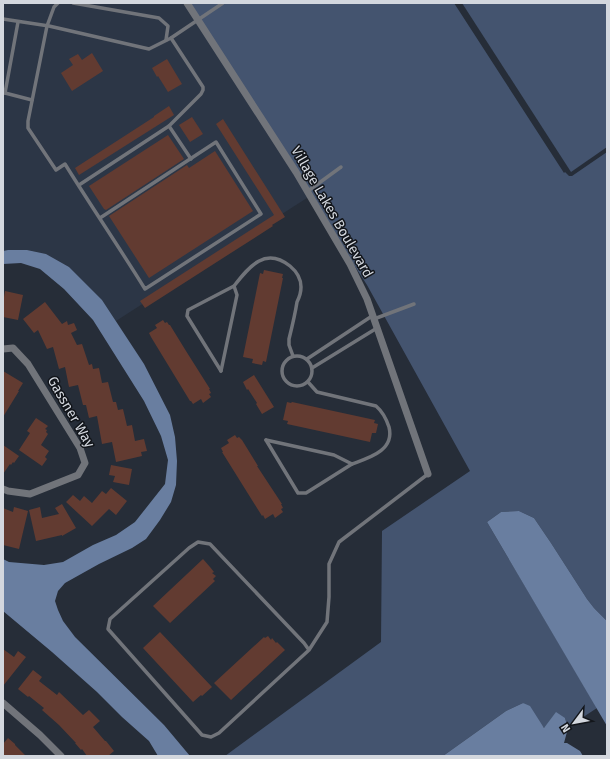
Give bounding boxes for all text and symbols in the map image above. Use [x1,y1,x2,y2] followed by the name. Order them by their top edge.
[287,143,377,281] street label: Village Lakes Boulevard
[44,373,98,451] street label: Gassner Way
[554,703,594,743] north arrow
[558,721,573,735] text: N

